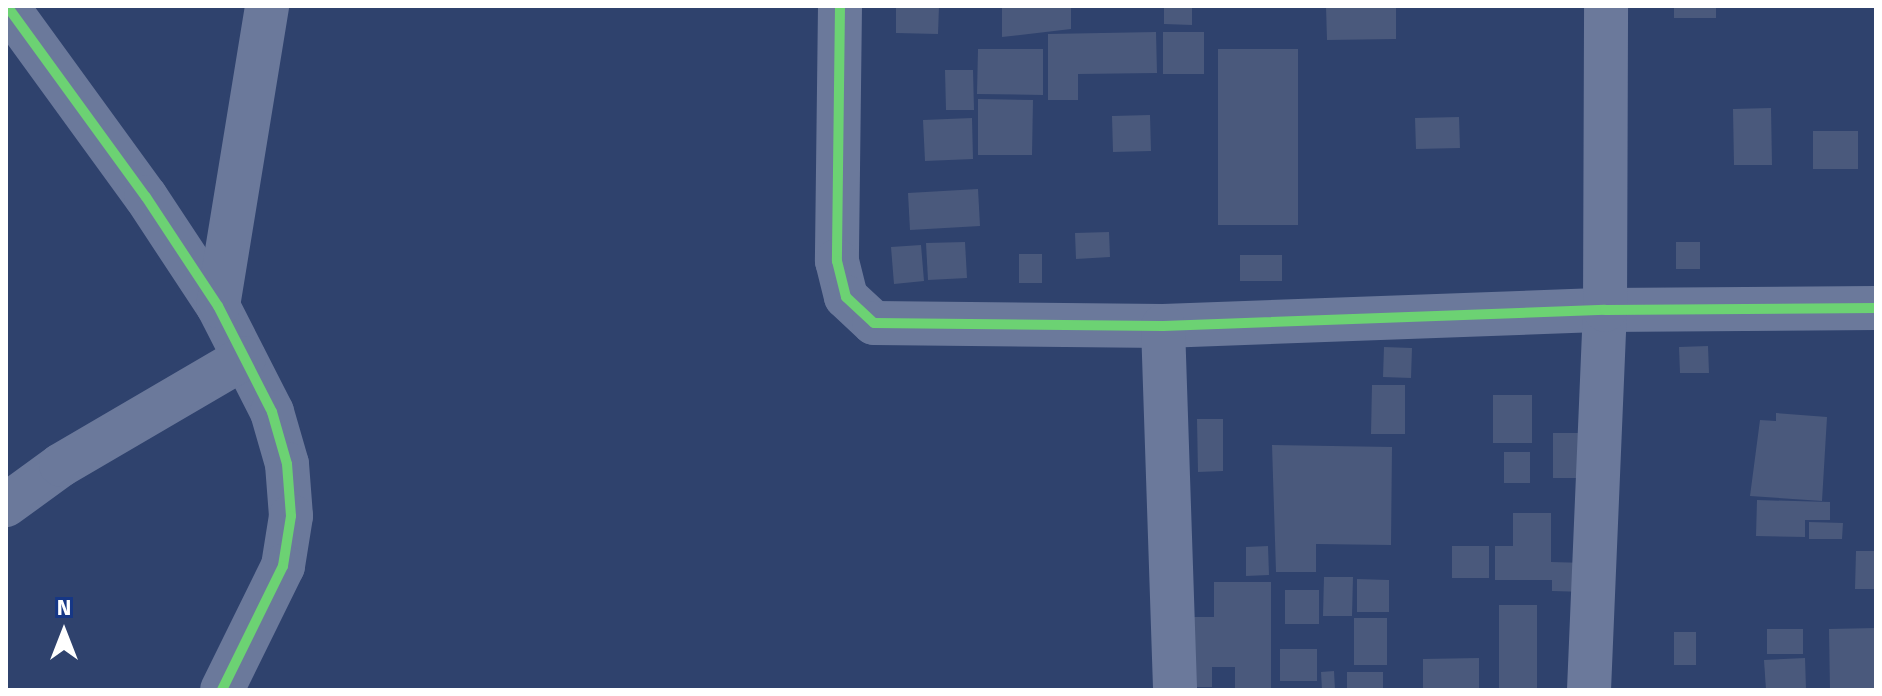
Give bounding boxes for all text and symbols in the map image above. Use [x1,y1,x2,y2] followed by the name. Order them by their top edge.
[24,592,104,672] north arrow
[57,594,71,621] text: N

